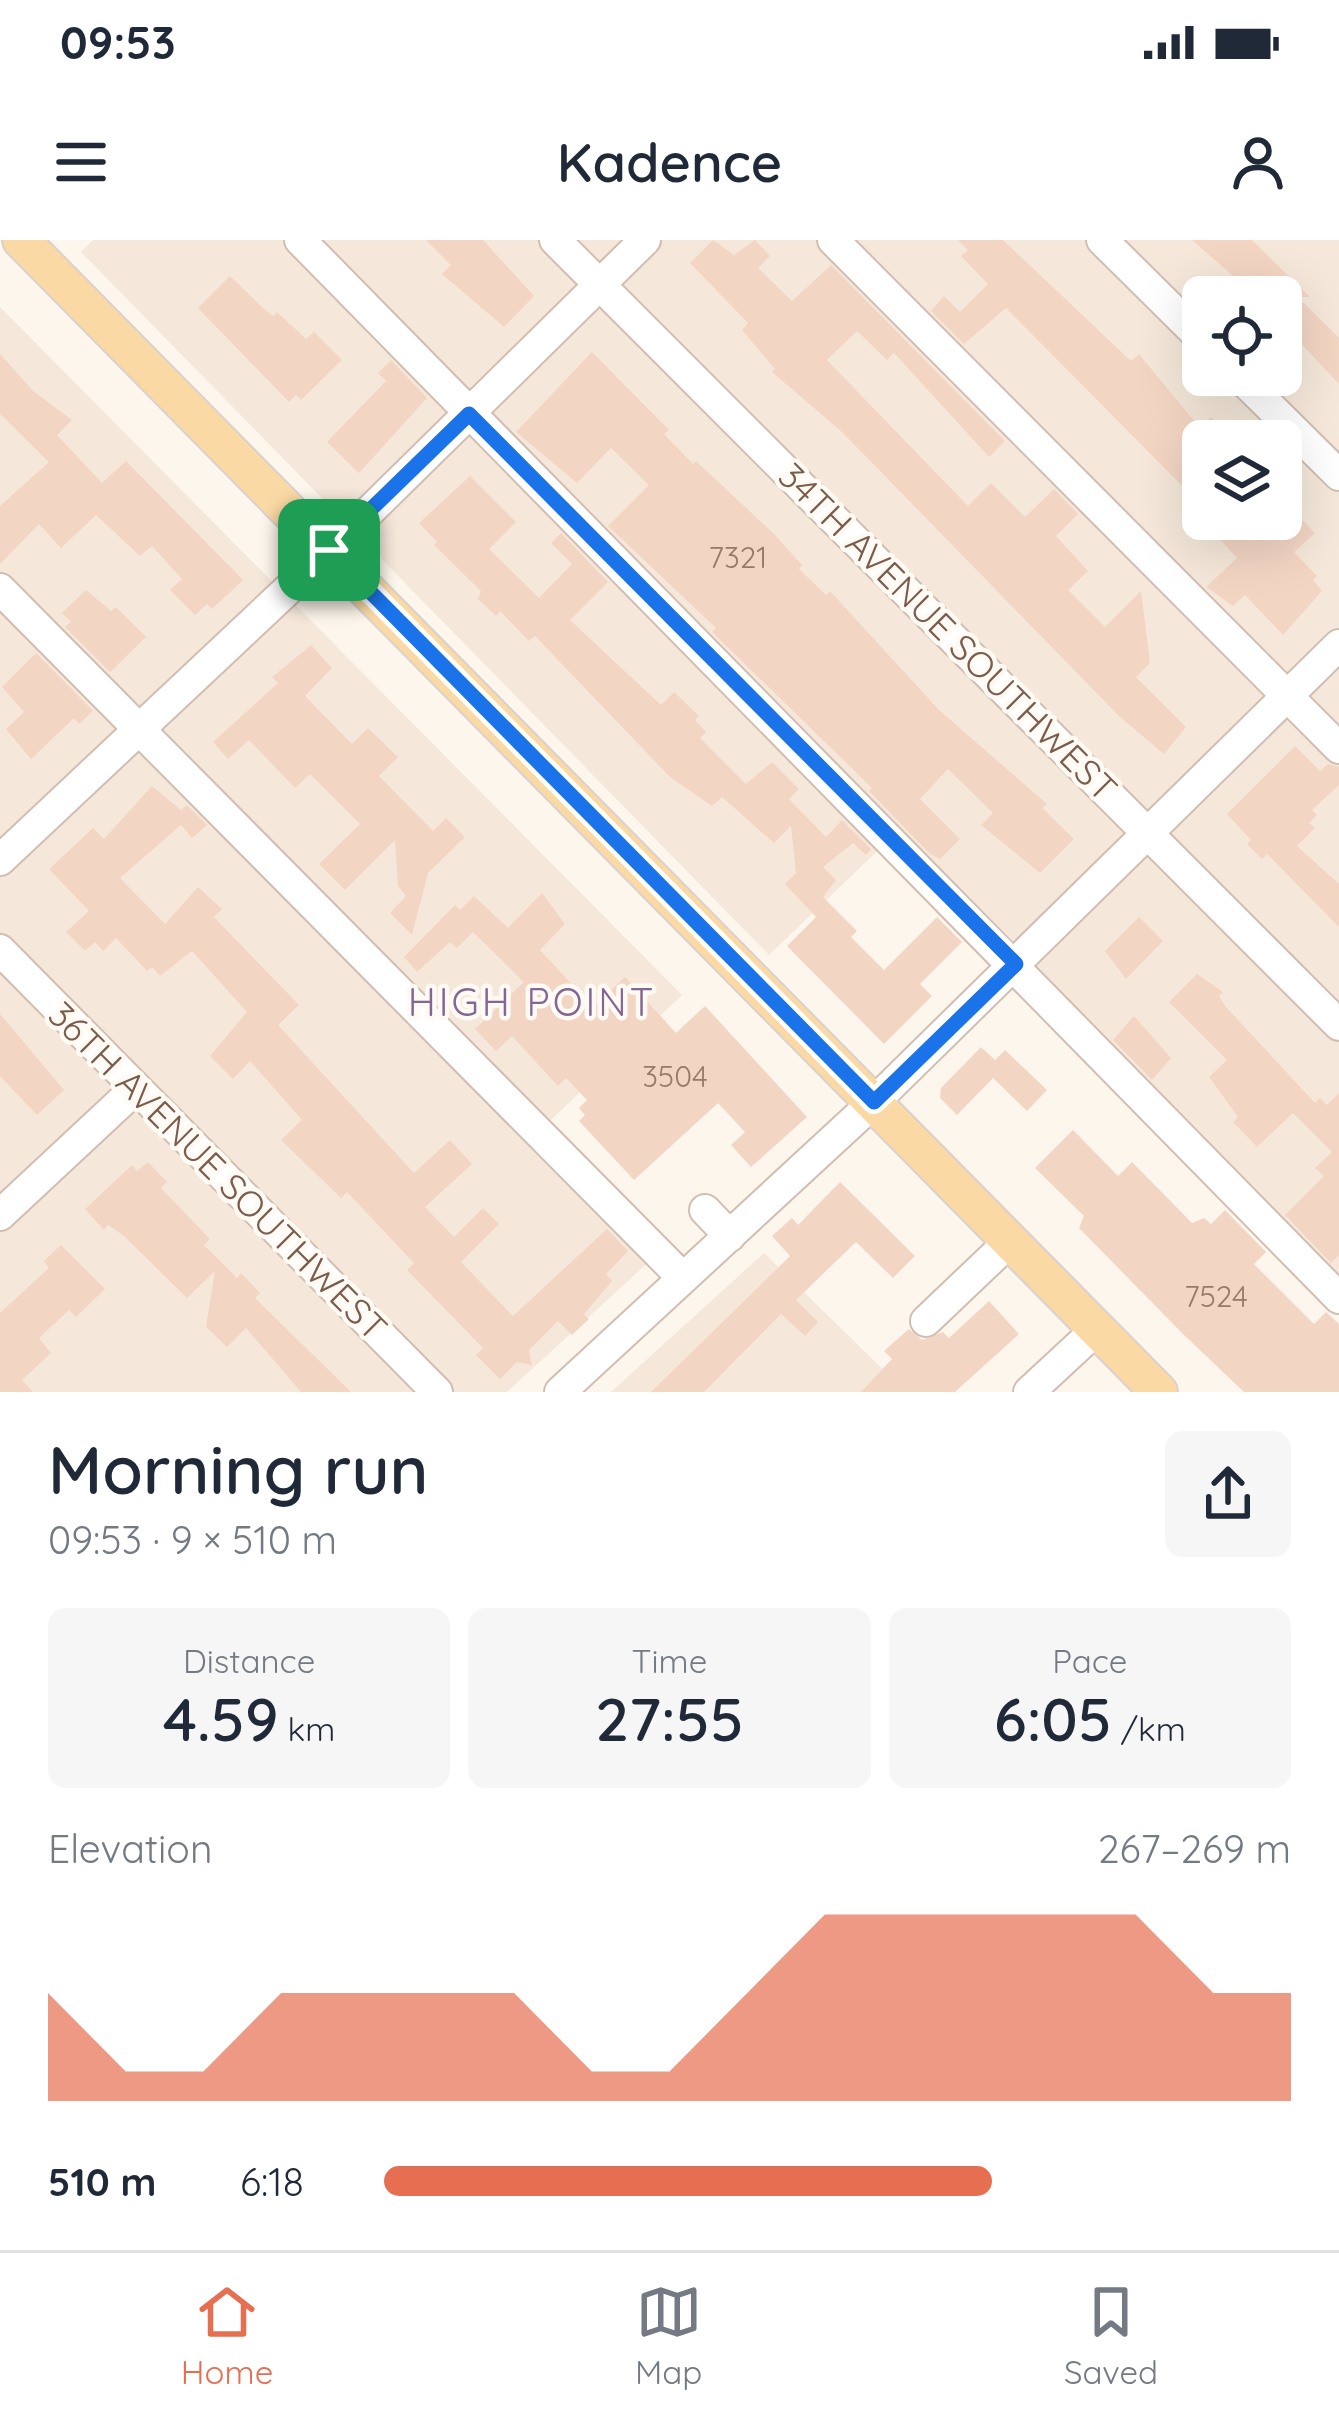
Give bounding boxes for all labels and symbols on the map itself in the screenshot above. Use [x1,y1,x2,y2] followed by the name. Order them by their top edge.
[770,453,1127,810] street label: 34TH AVENUE SOUTHWEST
[278,499,380,601] pin
[709,538,767,576] house number: 7321
[408,977,656,1026] district label: HIGH POINT
[40,992,397,1349] street label: 36TH AVENUE SOUTHWEST
[642,1057,708,1095] house number: 3504
[1184,1277,1248,1315] house number: 7524

